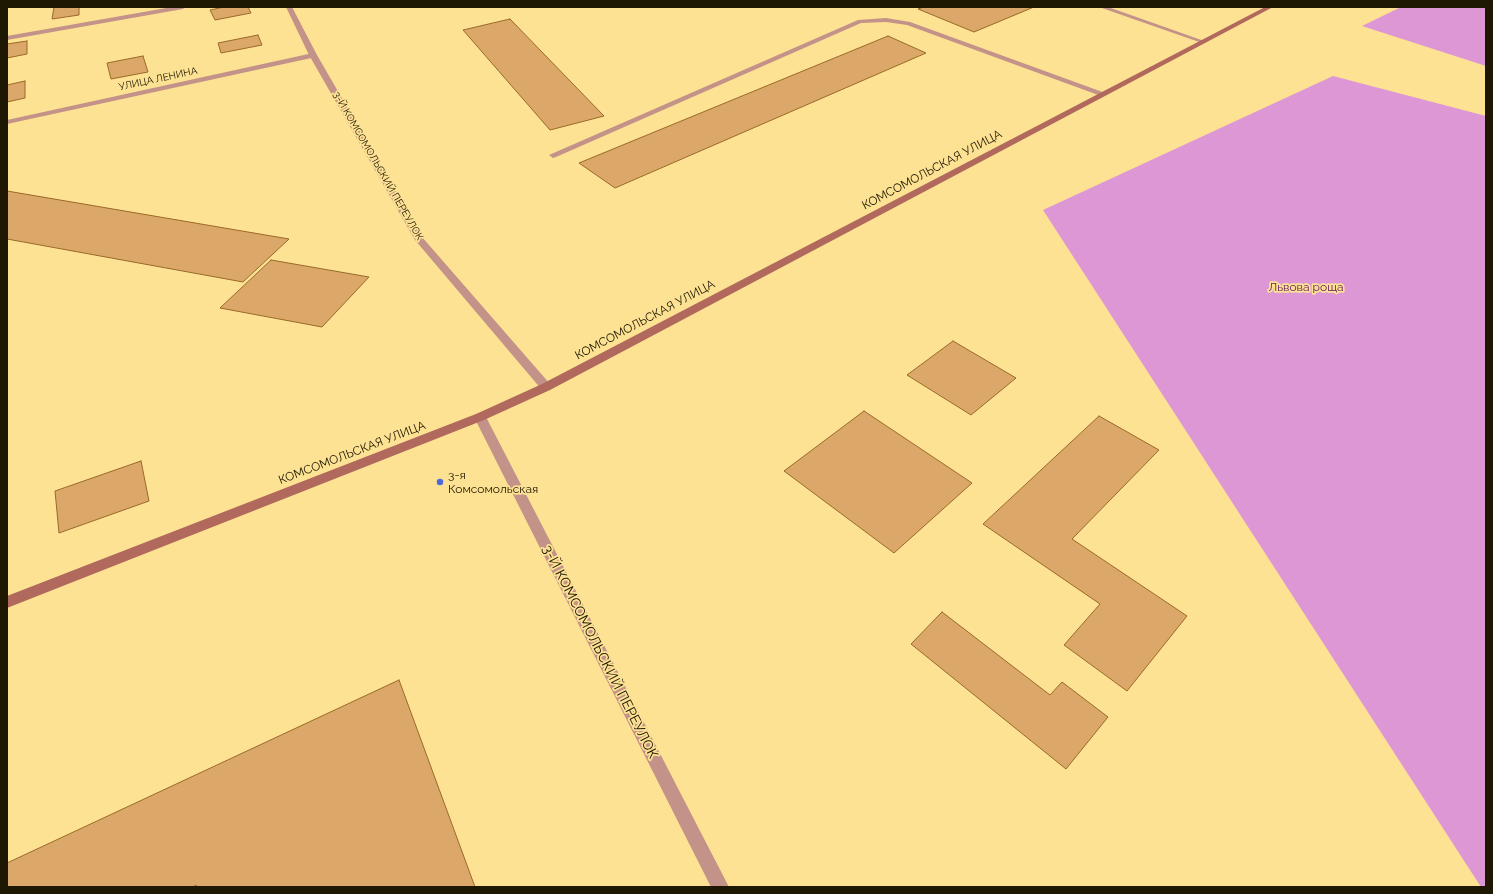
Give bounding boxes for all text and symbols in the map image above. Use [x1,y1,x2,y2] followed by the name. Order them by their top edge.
[118,65,198,93] street label: УЛИЦА ЛЕНИНА
[330,90,426,242] street label: 3-Й КОМСОМОЛЬСКИЙ ПЕРЕУЛОК
[860,127,1004,213] street label: КОМСОМОЛЬСКАЯ УЛИЦА
[573,277,717,363] street label: КОМСОМОЛЬСКАЯ УЛИЦА
[1268,280,1344,294] park label: Львова роща
[277,418,427,488] street label: КОМСОМОЛЬСКАЯ УЛИЦА
[448,468,538,496] place label: 3-я Комсомольская
[435,477,445,487] marker: 3-я Комсомольская
[539,542,661,762] street label: 3-Й КОМСОМОЛЬСКИЙ ПЕРЕУЛОК

